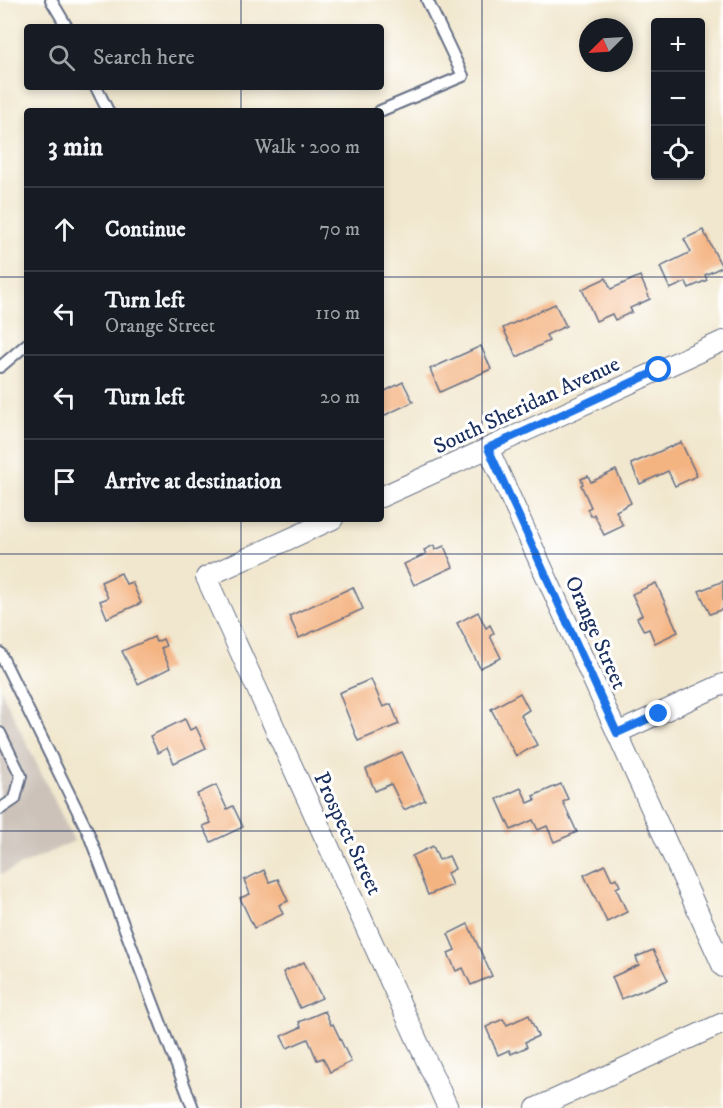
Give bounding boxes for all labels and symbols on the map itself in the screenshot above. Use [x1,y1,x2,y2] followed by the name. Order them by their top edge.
[579,18,633,72] north arrow
[429,350,624,460] street label: South Sheridan Avenue
[645,356,671,382] route start
[559,572,633,693] street label: Orange Street
[645,700,671,726] route end
[307,768,388,899] street label: Prospect Street

